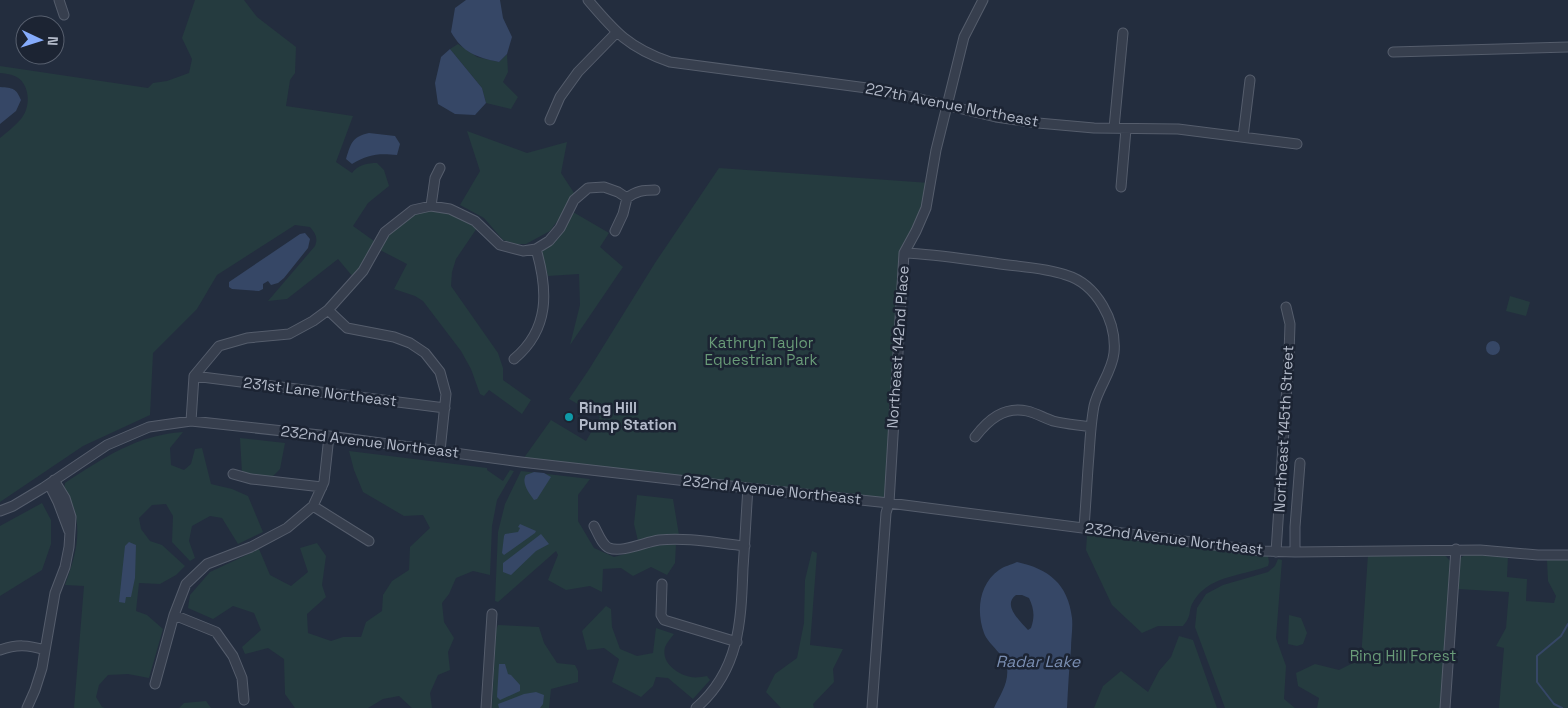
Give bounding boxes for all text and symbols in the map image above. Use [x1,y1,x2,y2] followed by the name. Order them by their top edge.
[15,15,65,65] north arrow
[44,36,62,46] text: N
[864,78,1040,131] street label: 227th Avenue Northeast
[882,265,913,429] street label: Northeast 142nd Place
[705,333,818,369] park label: Kathryn Taylor Equestrian Park
[1270,345,1297,513] street label: Northeast 145th Street
[242,373,398,410] street label: 231st Lane Northeast
[579,398,677,434] place label: Ring Hill Pump Station
[563,411,575,423] marker: Ring Hill Pump Station
[280,421,460,462] street label: 232nd Avenue Northeast
[682,471,862,508] street label: 232nd Avenue Northeast
[1084,518,1264,559] street label: 232nd Avenue Northeast
[1350,646,1456,665] park label: Ring Hill Forest
[996,651,1081,672] water label: Radar Lake

